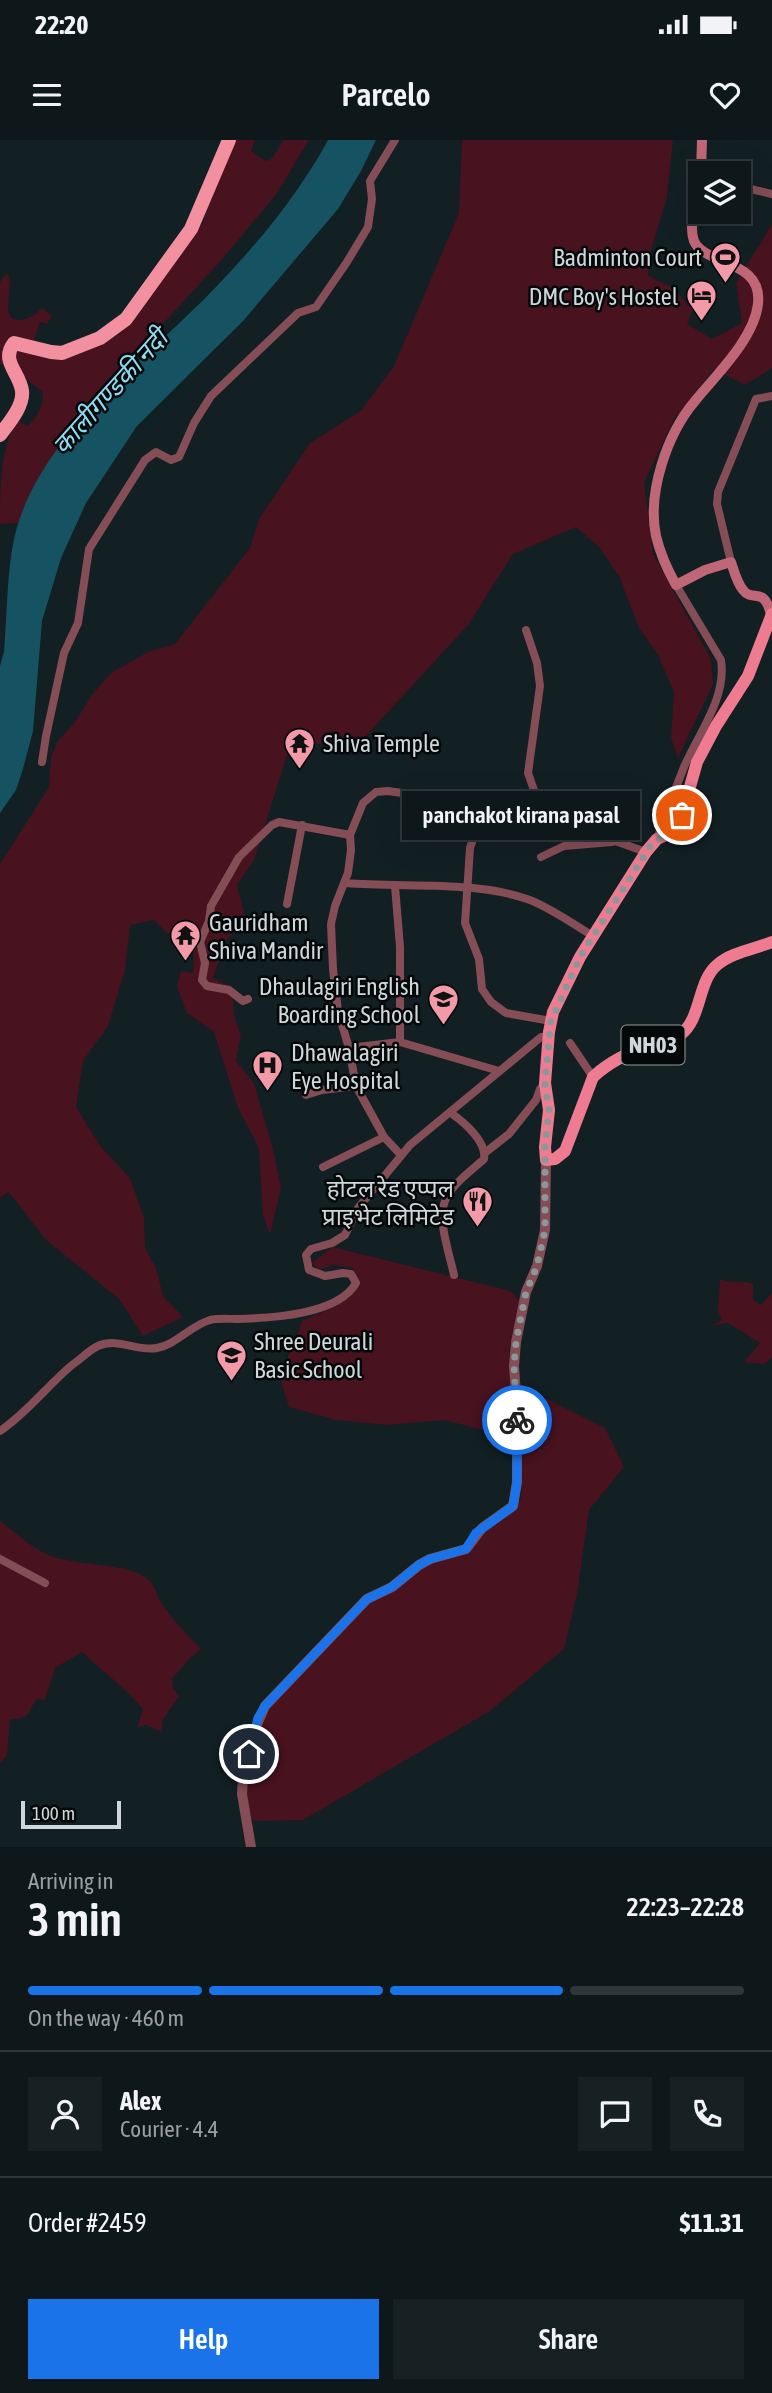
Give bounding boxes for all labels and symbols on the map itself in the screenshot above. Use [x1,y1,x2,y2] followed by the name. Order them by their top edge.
[708,240,742,284] sports icon: Badminton Court
[553,244,702,271] place label: Badminton Court
[684,279,718,323] hotel icon: DMC Boy's Hostel
[529,283,679,310] place label: DMC Boy's Hostel
[46,320,177,460] water label: कालीगण्डकी नदी
[283,726,317,770] temple icon: Shiva Temple
[323,730,440,757] place label: Shiva Temple
[652,785,712,845] pin
[402,790,640,840] callout: panchakot kirana pasal
[209,909,324,964] place label: Gauridham Shiva Mandir
[169,919,203,963] temple icon: Gauridham Shiva Mandir
[259,973,421,1028] place label: Dhaulagiri English Boarding School
[426,983,460,1027] school or university icon: Dhaulagiri English Boarding School
[622,1025,684,1064] road number: NH03
[291,1039,401,1094] place label: Dhawalagiri Eye Hospital
[251,1049,285,1093] hospital icon: Dhawalagiri Eye Hospital
[322,1175,455,1230] place label: होटल रेड एप्पल प्राइभेट लिमिटेड
[460,1185,494,1229] restaurant icon: होटल रेड एप्पल प्राइभेट लिमिटेड
[254,1328,373,1383] place label: Shree Deurali Basic School
[214,1338,248,1382] school or university icon: Shree Deurali Basic School
[482,1385,552,1455] courier
[219,1724,279,1784] pin
[21,1798,121,1830] scale bar

